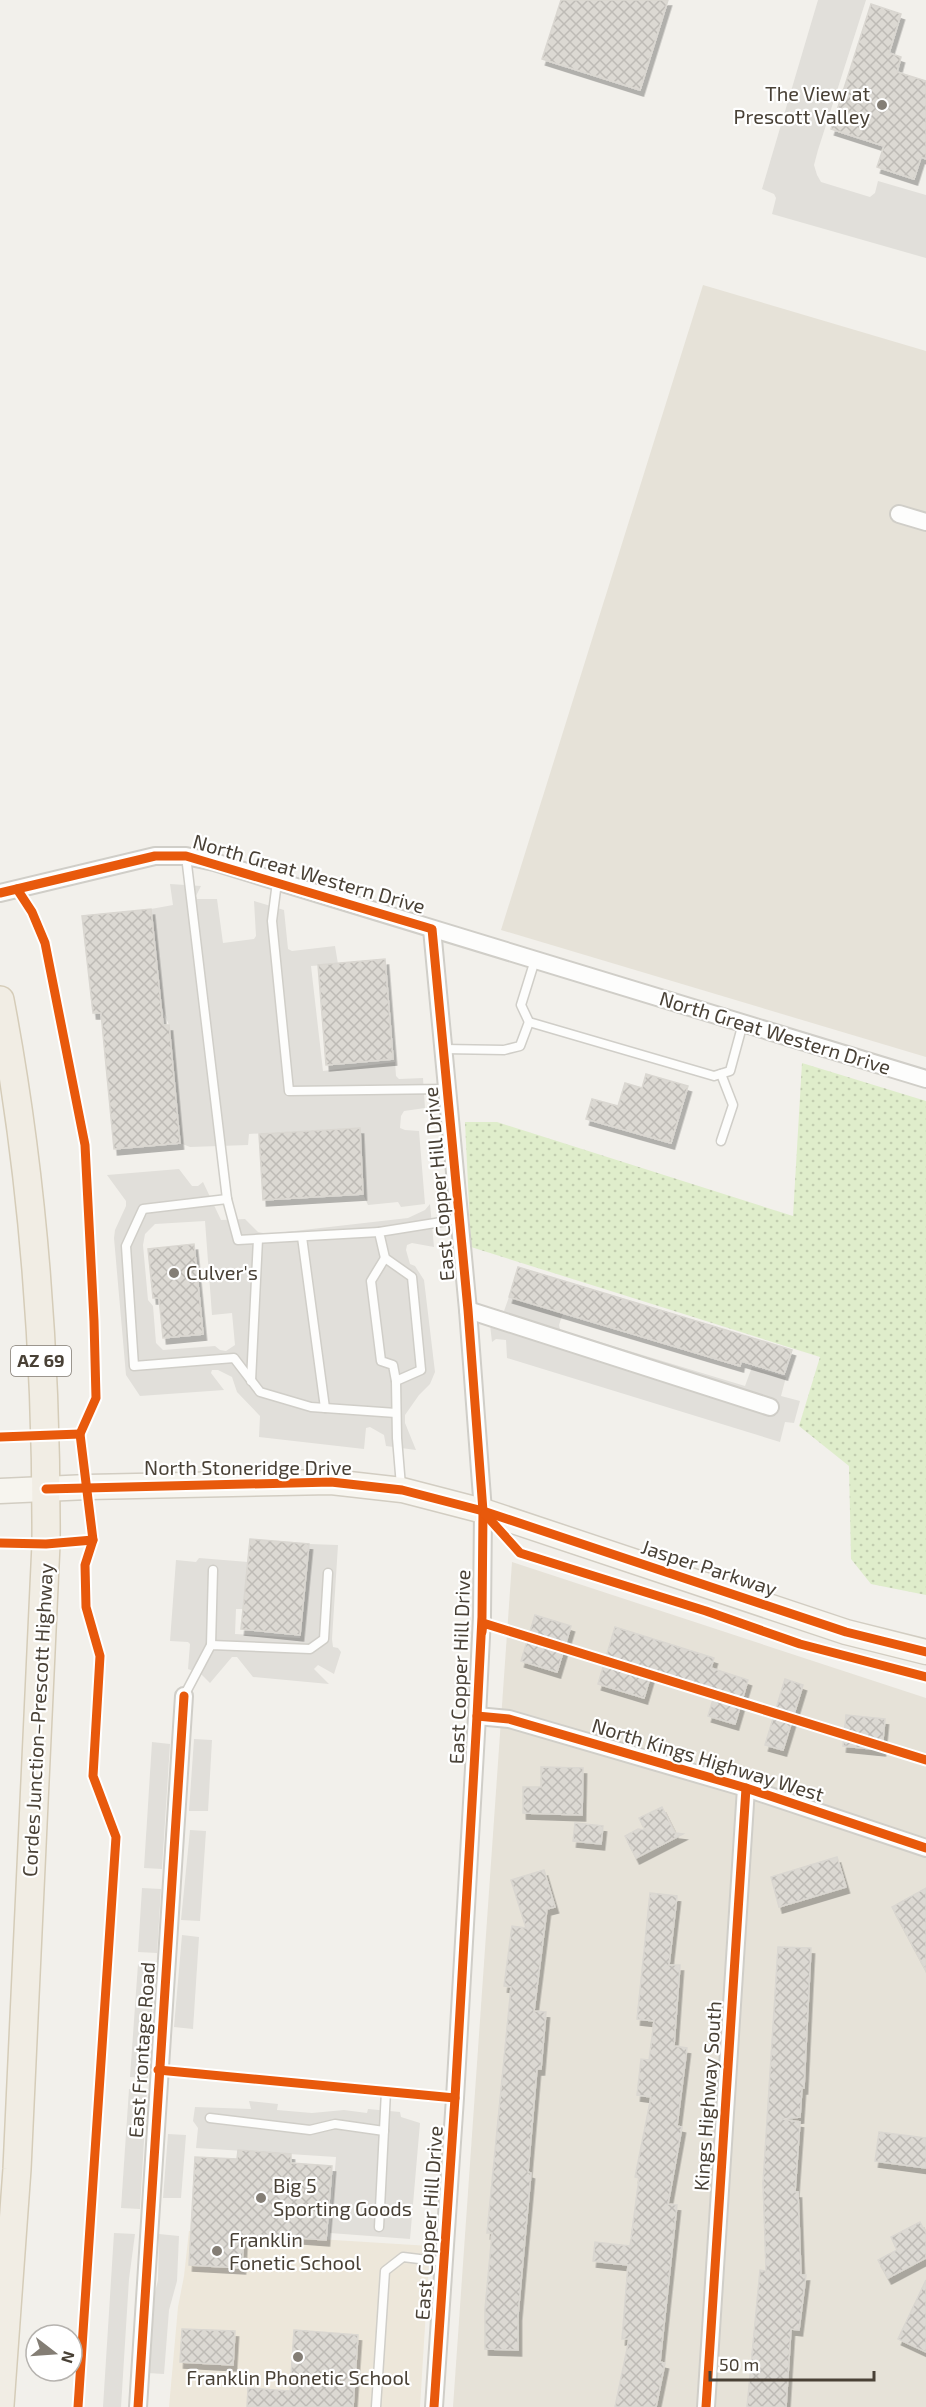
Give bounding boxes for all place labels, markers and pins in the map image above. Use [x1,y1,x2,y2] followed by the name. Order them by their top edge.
[734,81,870,128] place label: The View at Prescott Valley
[875,98,889,112] marker: The View at Prescott Valley
[186,1260,258,1284] place label: Culver's
[167,1266,181,1280] marker: Culver's
[273,2173,412,2220] place label: Big 5 Sporting Goods
[254,2191,268,2205] marker: Big 5 Sporting Goods
[229,2227,361,2274] place label: Franklin Fonetic School
[210,2244,224,2258] marker: Franklin Fonetic School
[291,2350,305,2364] marker: Franklin Phonetic School
[186,2365,410,2389] place label: Franklin Phonetic School

